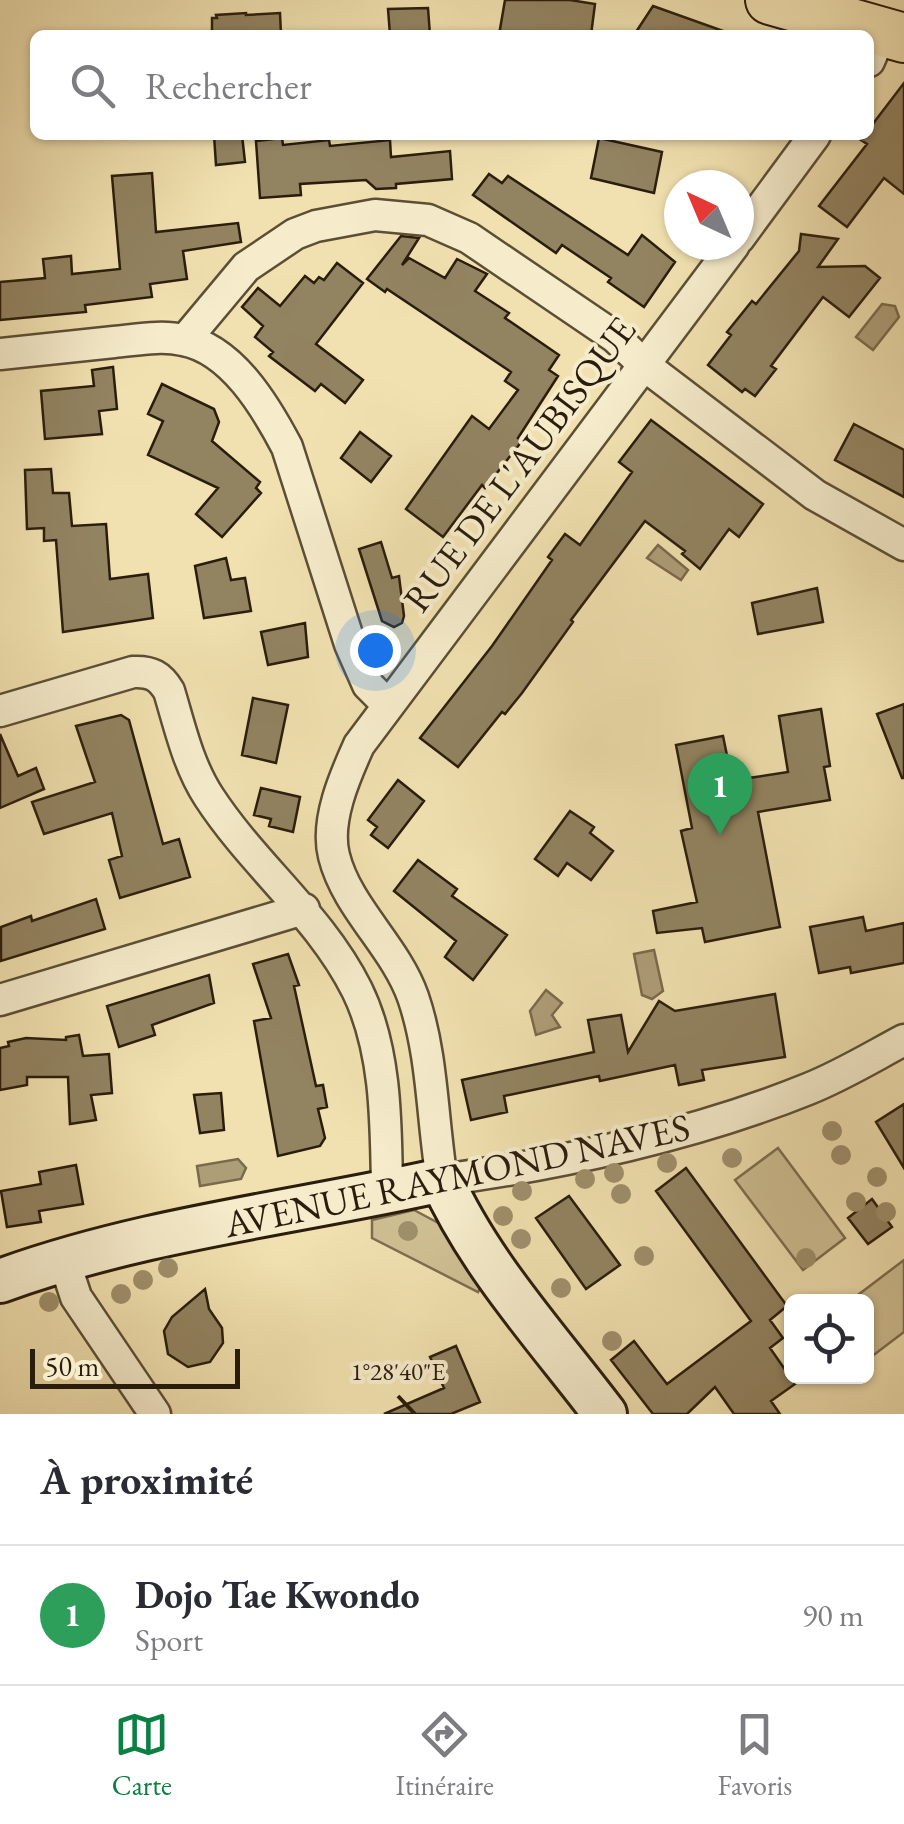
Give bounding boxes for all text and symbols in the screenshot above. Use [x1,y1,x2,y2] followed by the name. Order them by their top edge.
[30,30,874,140] search box
[65,58,120,113] icon: search
[145,61,312,110] text: Rechercher
[664,170,754,260] north arrow
[392,307,646,621] street label: RUE DE L'AUBISQUE
[350,625,401,676] your location
[688,752,752,835] pin: 1
[219,1102,694,1248] street label: AVENUE RAYMOND NAVES
[784,1294,874,1384] map controls
[784,1294,874,1384] button: locate
[30,1344,240,1388] scale bar
[45,1348,99,1384] text: 50 m
[351,1355,445,1387] text: 1°28'40"E
[40,1452,253,1507] text: À proximité
[135,1570,420,1619] text: Dojo Tae Kwondo
[64,1594,81,1636] text: 1
[802,1594,864,1636] text: 90 m
[135,1619,203,1661] text: Sport
[112,1707,172,1803] tab: Carte
[395,1707,494,1803] tab: Itinéraire
[717,1707,792,1803] tab: Favoris

